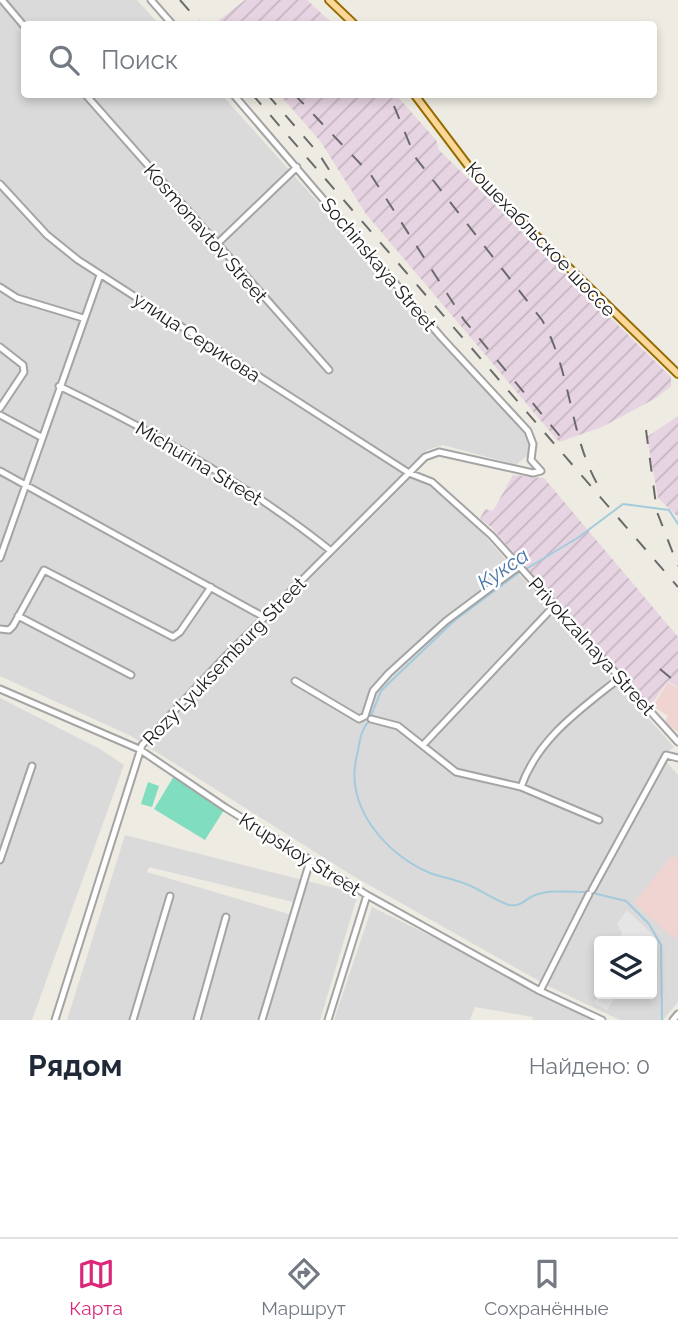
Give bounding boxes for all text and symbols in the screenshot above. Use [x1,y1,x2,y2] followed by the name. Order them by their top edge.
[21,21,657,98] search box
[45,41,83,79] icon: search
[101,45,178,75] text: Поиск
[462,157,620,321] street label: Кошехабльское шоссе
[140,159,273,307] street label: Kosmonavtov Street
[317,193,441,335] street label: Sochinskaya Street
[129,288,265,386] street label: улица Серикова
[132,417,267,510] street label: Michurina Street
[472,542,533,595] water label: Кукса
[138,572,310,750] street label: Rozy Lyuksemburg Street
[524,573,660,720] street label: Privokzalnaya Street
[235,808,365,900] street label: Krupskoy Street
[594,936,657,999] map controls
[594,936,657,999] button: layers
[28,1048,122,1083] text: Рядом
[529,1052,650,1079] text: Найдено: 0
[69,1255,123,1319] tab: Карта
[261,1255,346,1319] tab: Маршрут
[484,1255,609,1319] tab: Сохранённые

